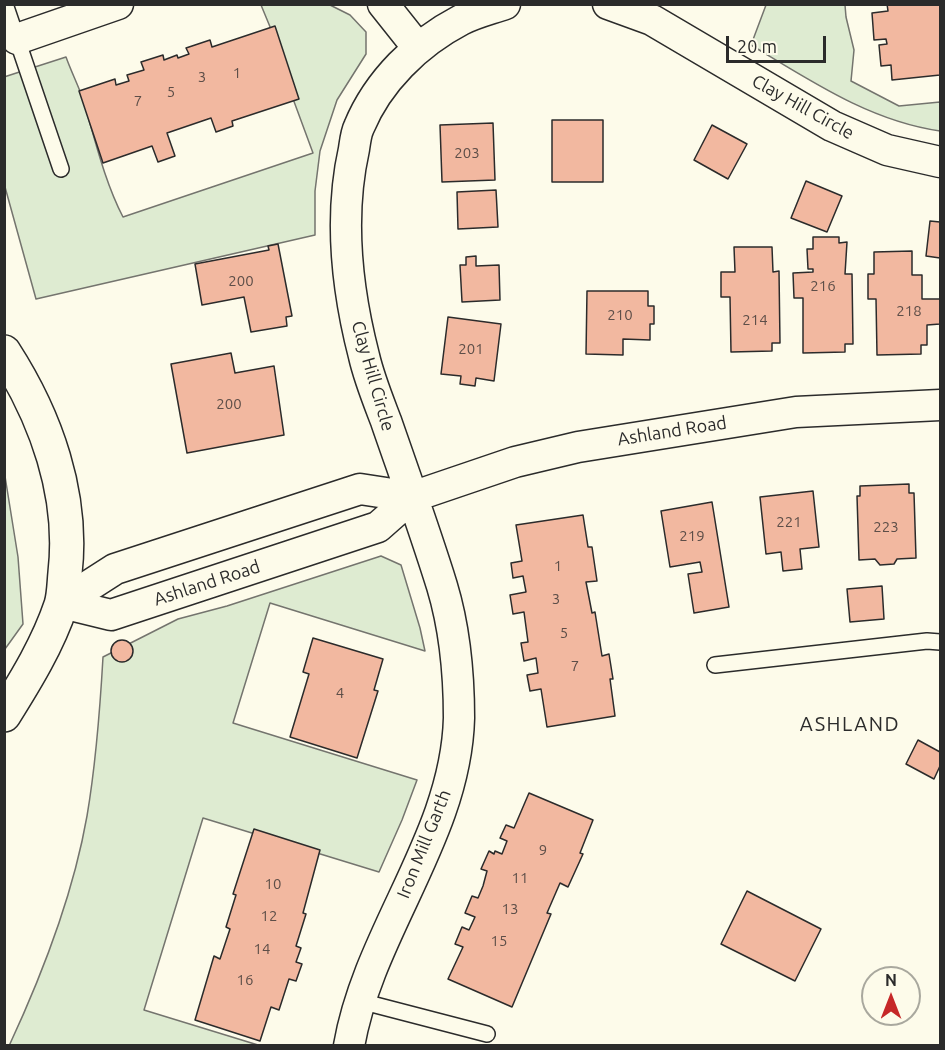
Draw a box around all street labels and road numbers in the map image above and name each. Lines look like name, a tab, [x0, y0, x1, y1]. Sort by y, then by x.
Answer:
street label: Clay Hill Circle	[748, 70, 858, 144]
street label: Clay Hill Circle	[347, 318, 399, 434]
street label: Ashland Road	[616, 412, 728, 450]
street label: Ashland Road	[151, 556, 263, 610]
street label: Iron Mill Garth	[392, 787, 456, 901]

